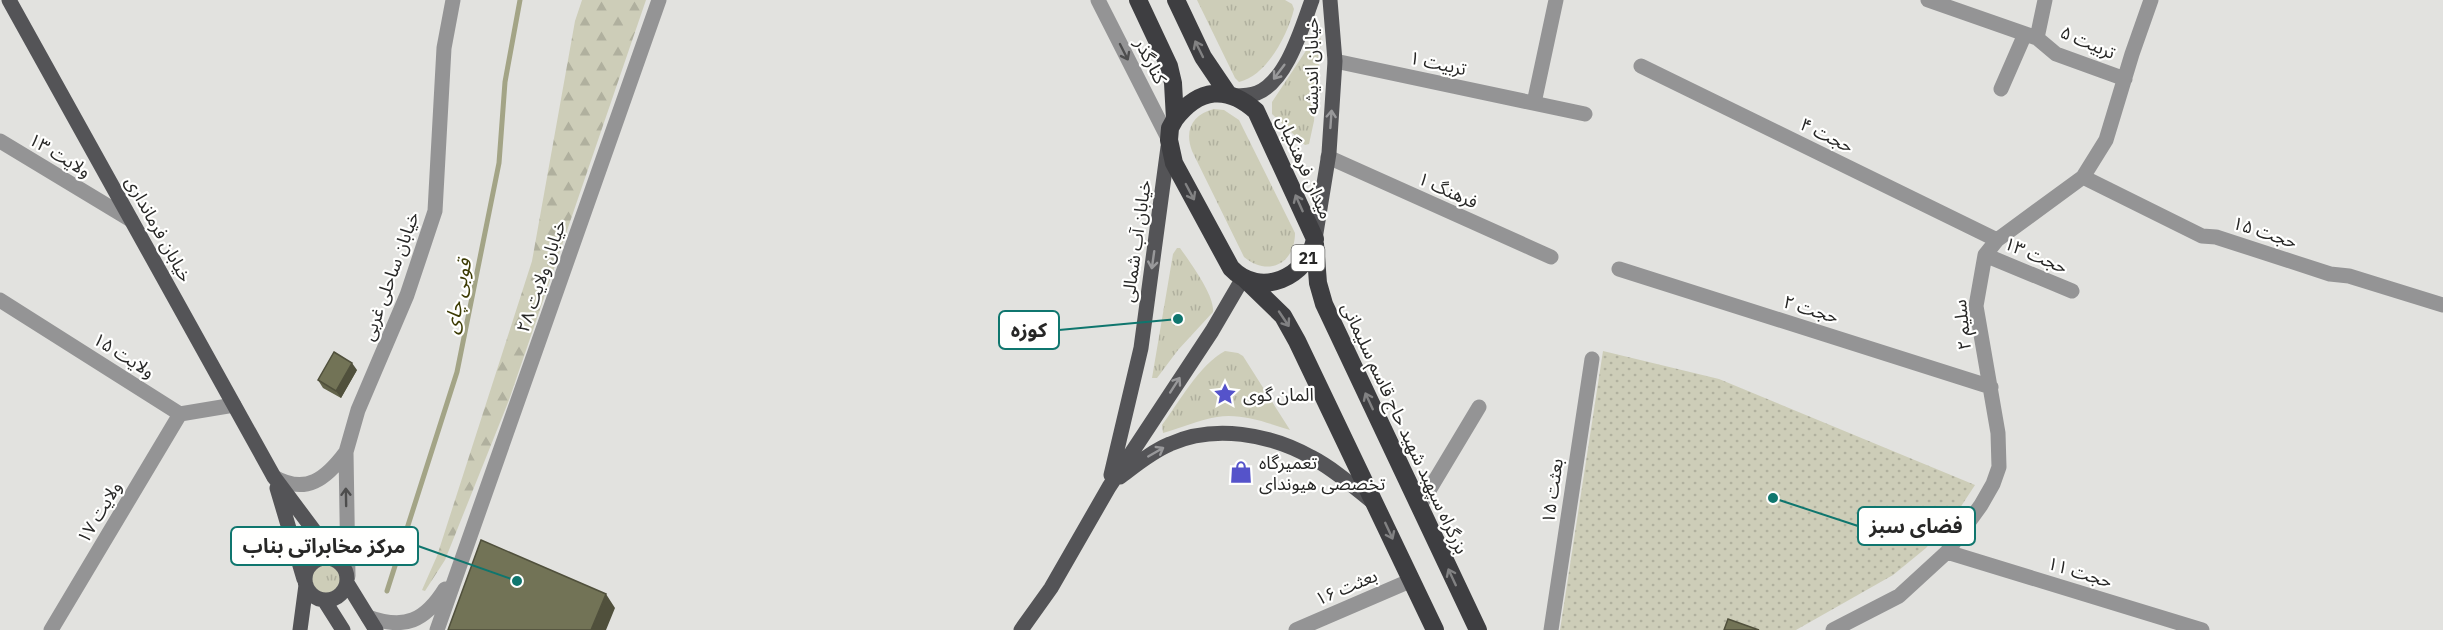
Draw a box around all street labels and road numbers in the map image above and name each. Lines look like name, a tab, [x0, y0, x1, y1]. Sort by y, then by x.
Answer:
street label: خیابان اندیشه	[1300, 17, 1323, 115]
street label: تربیت ۵	[2057, 20, 2119, 64]
street label: کنارگذر	[1129, 33, 1172, 88]
street label: تربیت ۱	[1407, 46, 1469, 80]
street label: میدان فرهنگیان	[1272, 112, 1338, 222]
street label: حجت ۴	[1797, 112, 1857, 158]
street label: ولایت ۱۳	[25, 128, 95, 182]
street label: فرهنگ ۱	[1415, 167, 1481, 213]
street label: خیابان فرمانداری	[120, 172, 198, 286]
street label: خیابان آب شمالی	[1116, 178, 1156, 304]
street label: خیابان ساحلی غربی	[356, 208, 424, 344]
street label: حجت ۱۵	[2230, 211, 2300, 253]
street label: خیابان ولایت ۲۸	[511, 217, 571, 335]
street label: حجت ۱۳	[2001, 231, 2071, 279]
road number: 21	[1292, 245, 1324, 271]
street label: حجت ۲	[1781, 290, 1841, 328]
street label: سلیم ۲	[1948, 298, 1978, 352]
street label: بزرگراه سپهبد شهید حاج قاسم سلیمانی	[1335, 299, 1473, 558]
street label: ولایت ۱۵	[89, 327, 159, 383]
street label: بعثت ۱۵	[1536, 457, 1568, 525]
street label: ولایت ۱۷	[72, 477, 126, 547]
street label: حجت ۱۱	[2045, 551, 2115, 593]
street label: بعثت ۱۶	[1311, 564, 1381, 610]

